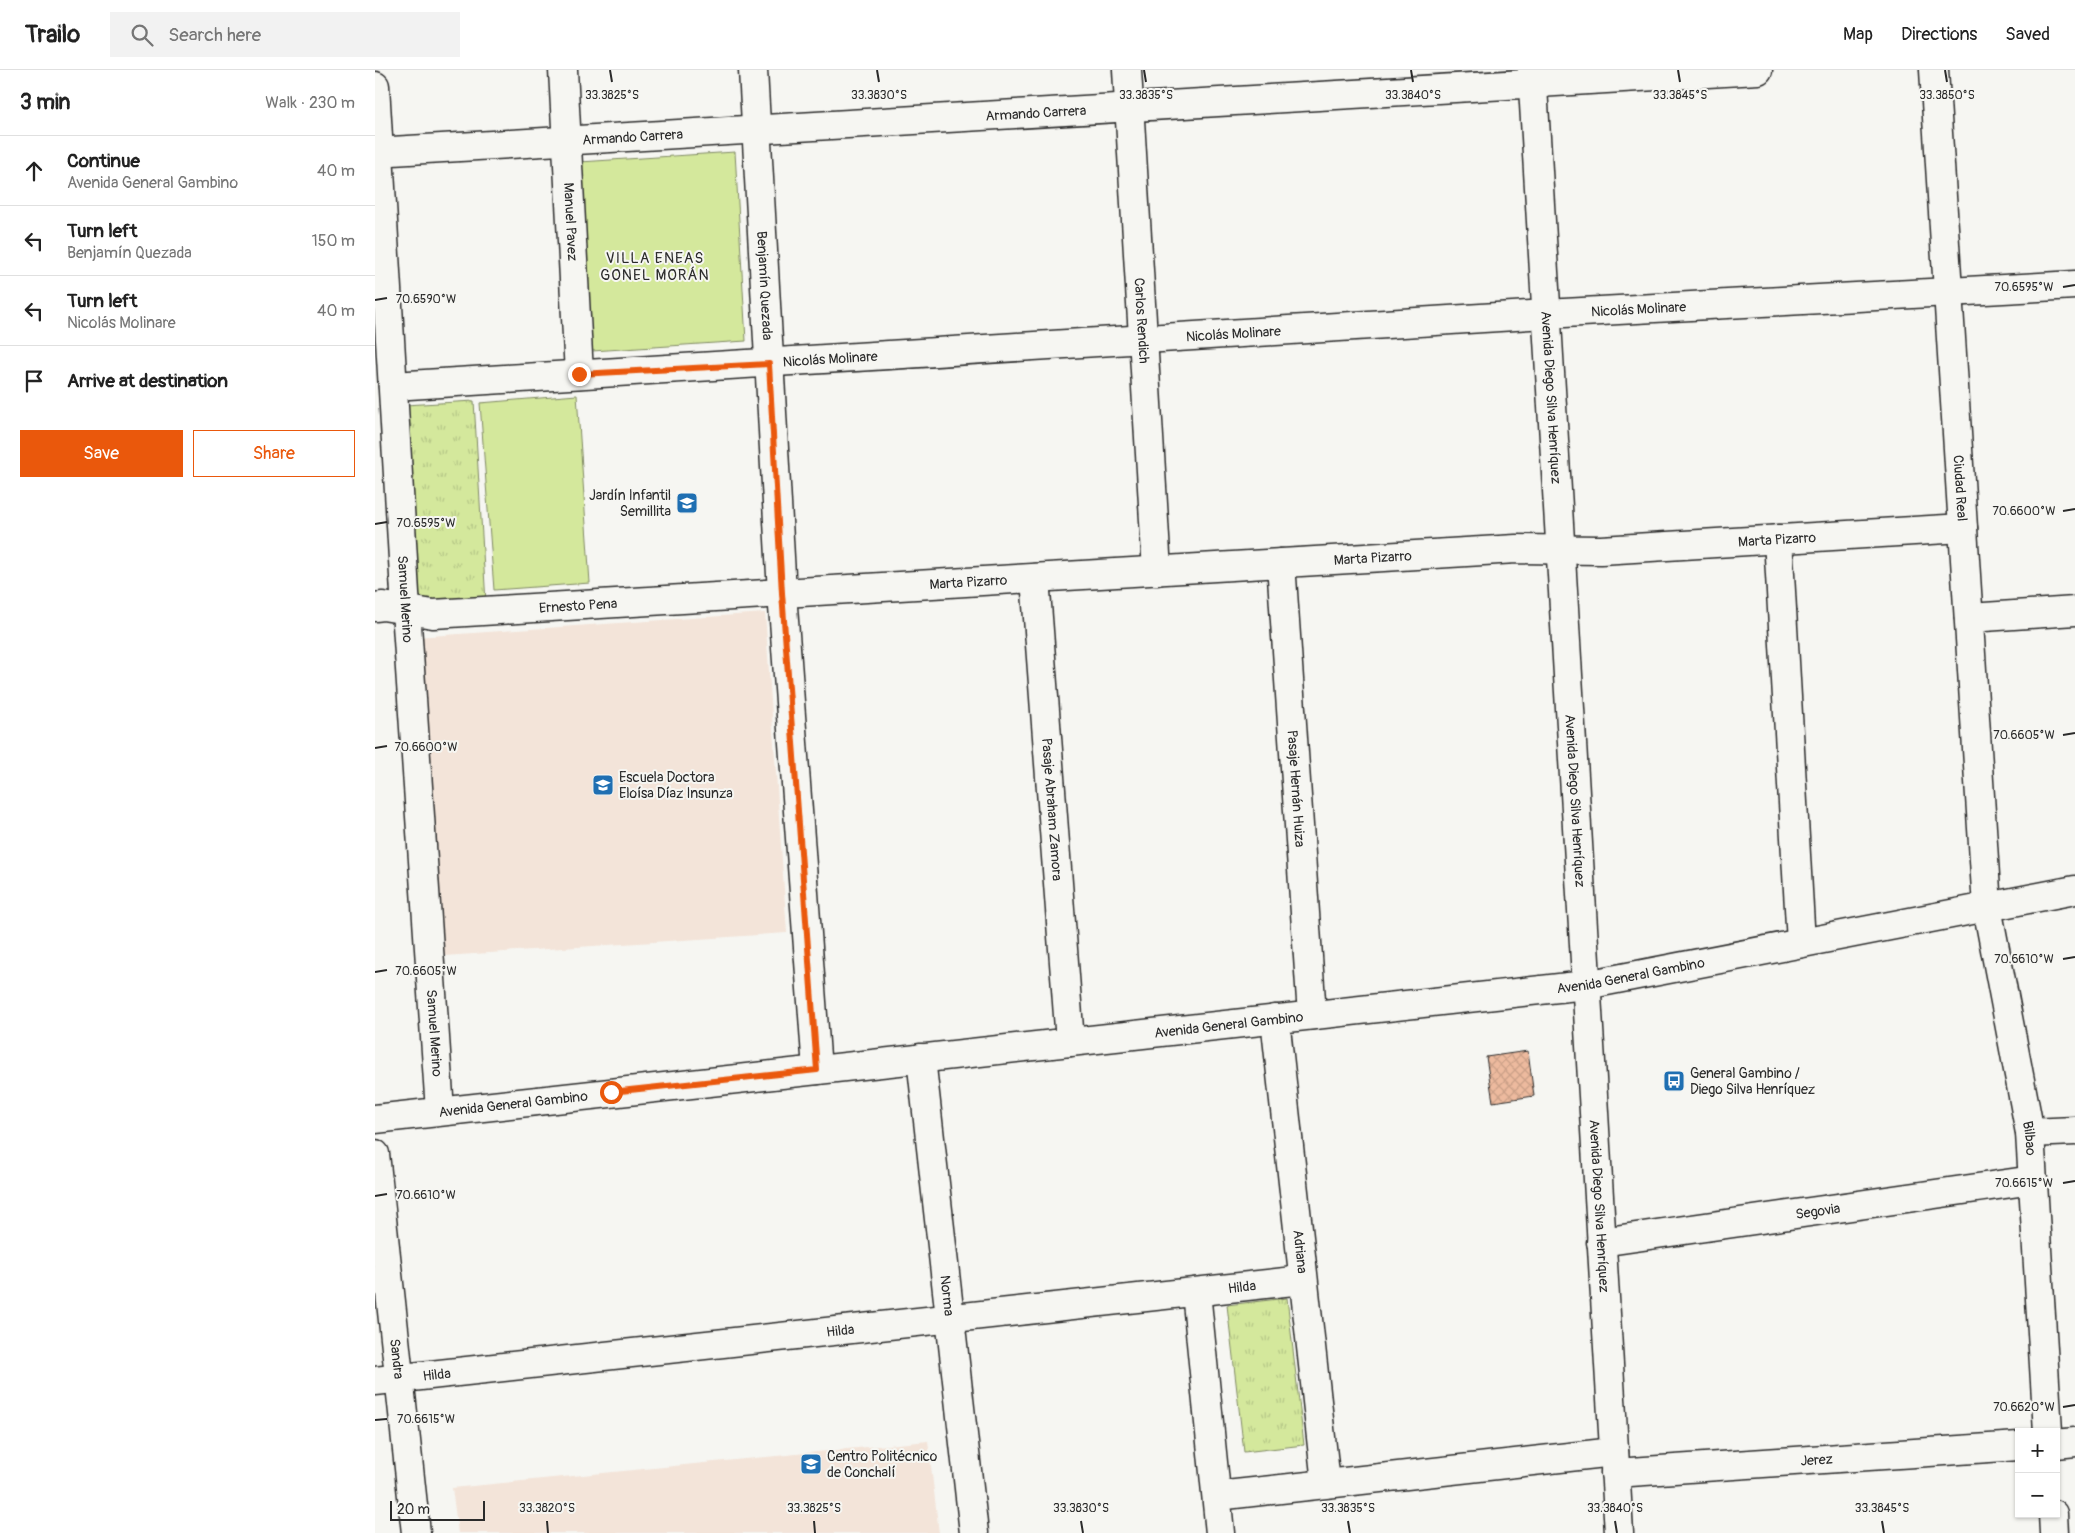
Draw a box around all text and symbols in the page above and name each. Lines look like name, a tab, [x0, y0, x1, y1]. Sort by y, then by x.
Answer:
search box	[110, 12, 460, 57]
text: Trailo	[25, 20, 80, 49]
icon: search	[128, 21, 156, 49]
text: Search here	[168, 23, 261, 47]
text: Map	[1843, 23, 1873, 46]
text: Directions	[1901, 23, 1977, 46]
text: Saved	[2005, 23, 2050, 46]
text: 33.3825°S	[585, 88, 639, 103]
text: 33.3830°S	[851, 88, 907, 103]
text: 33.3835°S	[1119, 88, 1173, 103]
text: 33.3840°S	[1385, 88, 1441, 103]
text: 33.3845°S	[1653, 88, 1707, 103]
text: 33.3850°S	[1919, 88, 1975, 103]
text: 3 min	[20, 89, 70, 116]
text: Walk · 230 m	[265, 93, 355, 113]
street label: Armando Carrera	[985, 101, 1087, 124]
street label: Armando Carrera	[582, 125, 683, 148]
text: Continue	[67, 149, 140, 173]
icon: ahead	[20, 157, 48, 185]
text: 40 m	[317, 161, 355, 181]
text: Avenida General Gambino	[67, 173, 238, 193]
street label: Manuel Pavez	[560, 182, 582, 262]
text: Turn left	[67, 219, 137, 243]
icon: left	[20, 227, 48, 255]
text: 150 m	[311, 231, 355, 251]
street label: Benjamín Quezada	[753, 231, 776, 341]
text: Benjamín Quezada	[67, 243, 192, 263]
district label: VILLA ENEAS GONEL MORÁN	[600, 249, 710, 285]
street label: Carlos Rendich	[1131, 277, 1153, 364]
text: 70.6595°W	[1995, 280, 2053, 295]
text: Turn left	[67, 289, 137, 313]
text: 70.6590°W	[396, 292, 456, 307]
icon: left	[20, 297, 48, 325]
street label: Nicolás Molinare	[1591, 298, 1687, 320]
text: 40 m	[317, 301, 355, 321]
street label: Avenida Diego Silva Henríquez	[1538, 310, 1565, 484]
text: Nicolás Molinare	[67, 313, 176, 333]
street label: Nicolás Molinare	[1185, 322, 1282, 345]
street label: Nicolás Molinare	[782, 347, 878, 370]
route end	[568, 363, 591, 386]
icon: arrive	[20, 367, 48, 395]
text: Arrive at destination	[67, 369, 228, 393]
button: Save	[20, 430, 183, 477]
button: Share	[193, 430, 355, 477]
street label: Ciudad Real	[1950, 455, 1971, 522]
place label: Jardín Infantil Semillita	[589, 487, 671, 520]
school or university icon: Jardín Infantil Semillita	[675, 491, 699, 515]
text: 70.6600°W	[1992, 504, 2056, 519]
text: 70.6595°W	[397, 516, 455, 531]
street label: Marta Pizarro	[1738, 528, 1817, 550]
street label: Marta Pizarro	[1333, 547, 1413, 568]
street label: Samuel Merino	[394, 555, 417, 644]
street label: Marta Pizarro	[929, 571, 1008, 593]
street label: Ernesto Pena	[538, 594, 618, 616]
street label: Avenida Diego Silva Henríquez	[1562, 714, 1589, 888]
text: 70.6605°W	[1993, 728, 2055, 743]
street label: Pasaje Hernán Huiza	[1284, 729, 1309, 848]
street label: Pasaje Abraham Zamora	[1039, 737, 1066, 881]
text: 70.6600°W	[394, 740, 458, 755]
place label: Escuela Doctora Eloísa Díaz Insunza	[619, 769, 733, 802]
school or university icon: Escuela Doctora Eloísa Díaz Insunza	[591, 773, 615, 797]
text: 70.6610°W	[1994, 952, 2054, 967]
street label: Avenida General Gambino	[1556, 954, 1706, 997]
text: 70.6605°W	[395, 964, 457, 979]
street label: Samuel Merino	[423, 989, 446, 1078]
street label: Avenida General Gambino	[1153, 1008, 1305, 1041]
place label: General Gambino / Diego Silva Henríquez	[1690, 1065, 1815, 1098]
bus stop icon: General Gambino / Diego Silva Henríquez	[1662, 1069, 1686, 1093]
route start	[600, 1081, 623, 1104]
street label: Avenida General Gambino	[438, 1087, 589, 1120]
street label: Avenida Diego Silva Henríquez	[1586, 1119, 1613, 1293]
street label: Bilbao	[2019, 1120, 2040, 1157]
text: 70.6615°W	[1995, 1176, 2053, 1191]
text: 70.6610°W	[396, 1188, 456, 1203]
street label: Segovia	[1794, 1199, 1841, 1222]
street label: Adriana	[1290, 1229, 1311, 1274]
street label: Norma	[937, 1274, 958, 1317]
street label: Hilda	[1227, 1277, 1257, 1297]
street label: Hilda	[825, 1320, 855, 1340]
street label: Sandra	[387, 1338, 408, 1380]
street label: Hilda	[422, 1364, 452, 1384]
text: 70.6620°W	[1993, 1400, 2055, 1415]
text: 70.6615°W	[397, 1412, 455, 1427]
map controls	[2015, 1428, 2060, 1518]
button: +	[2015, 1428, 2060, 1473]
place label: Centro Politécnico de Conchalí	[827, 1448, 938, 1481]
street label: Jerez	[1800, 1450, 1833, 1469]
school or university icon: Centro Politécnico de Conchalí	[799, 1452, 823, 1476]
button: −	[2015, 1473, 2060, 1518]
scale bar	[390, 1498, 485, 1521]
text: 20 m	[397, 1501, 430, 1518]
text: 33.3820°S	[519, 1501, 575, 1516]
text: 33.3825°S	[787, 1501, 841, 1516]
text: 33.3830°S	[1053, 1501, 1109, 1516]
text: 33.3835°S	[1321, 1501, 1375, 1516]
text: 33.3840°S	[1587, 1501, 1643, 1516]
text: 33.3845°S	[1855, 1501, 1909, 1516]

